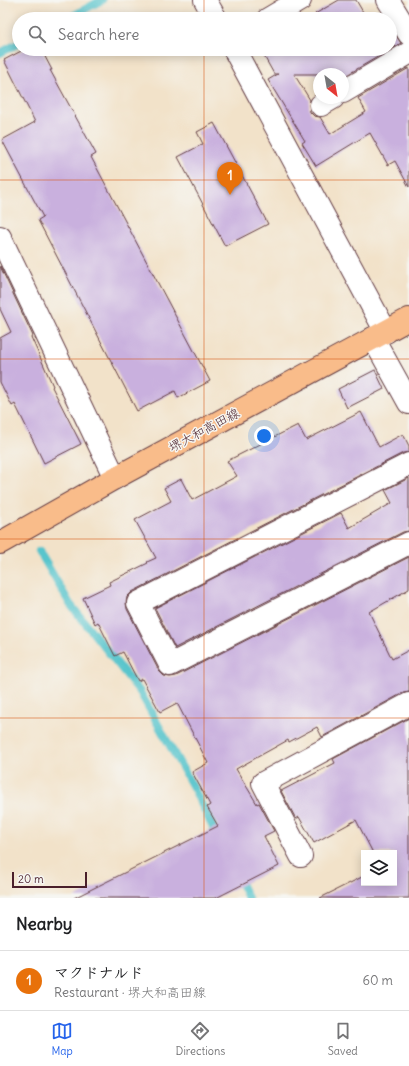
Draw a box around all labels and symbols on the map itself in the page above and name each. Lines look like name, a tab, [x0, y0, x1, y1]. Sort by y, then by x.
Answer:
north arrow	[313, 68, 349, 104]
pin: 1	[217, 162, 243, 195]
street label: 堺大和高田線	[166, 404, 243, 456]
your location	[254, 426, 274, 446]
scale bar	[12, 870, 87, 889]

